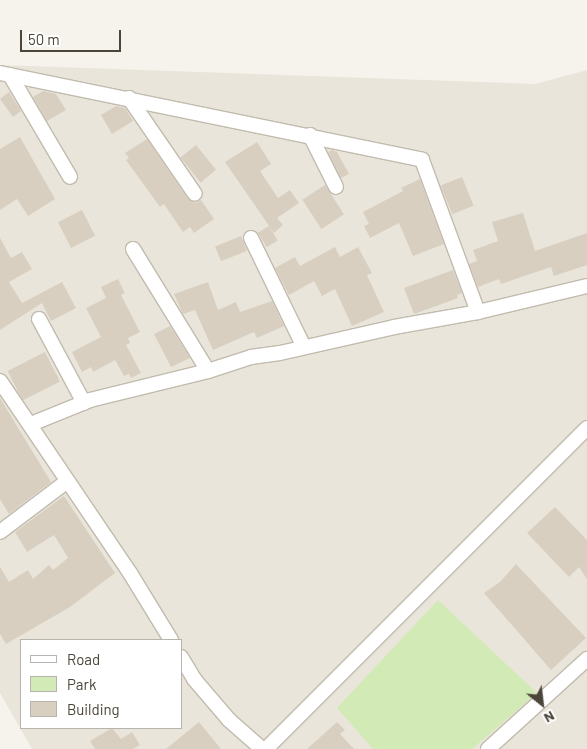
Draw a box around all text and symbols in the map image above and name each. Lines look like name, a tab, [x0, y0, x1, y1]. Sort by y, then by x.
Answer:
scale bar	[22, 20, 124, 52]
text: 50 m	[28, 30, 60, 48]
legend	[20, 639, 182, 729]
text: Road	[67, 650, 100, 668]
text: Park	[67, 675, 96, 693]
north arrow	[517, 679, 567, 729]
text: Building	[67, 700, 120, 718]
text: N	[541, 708, 558, 727]

